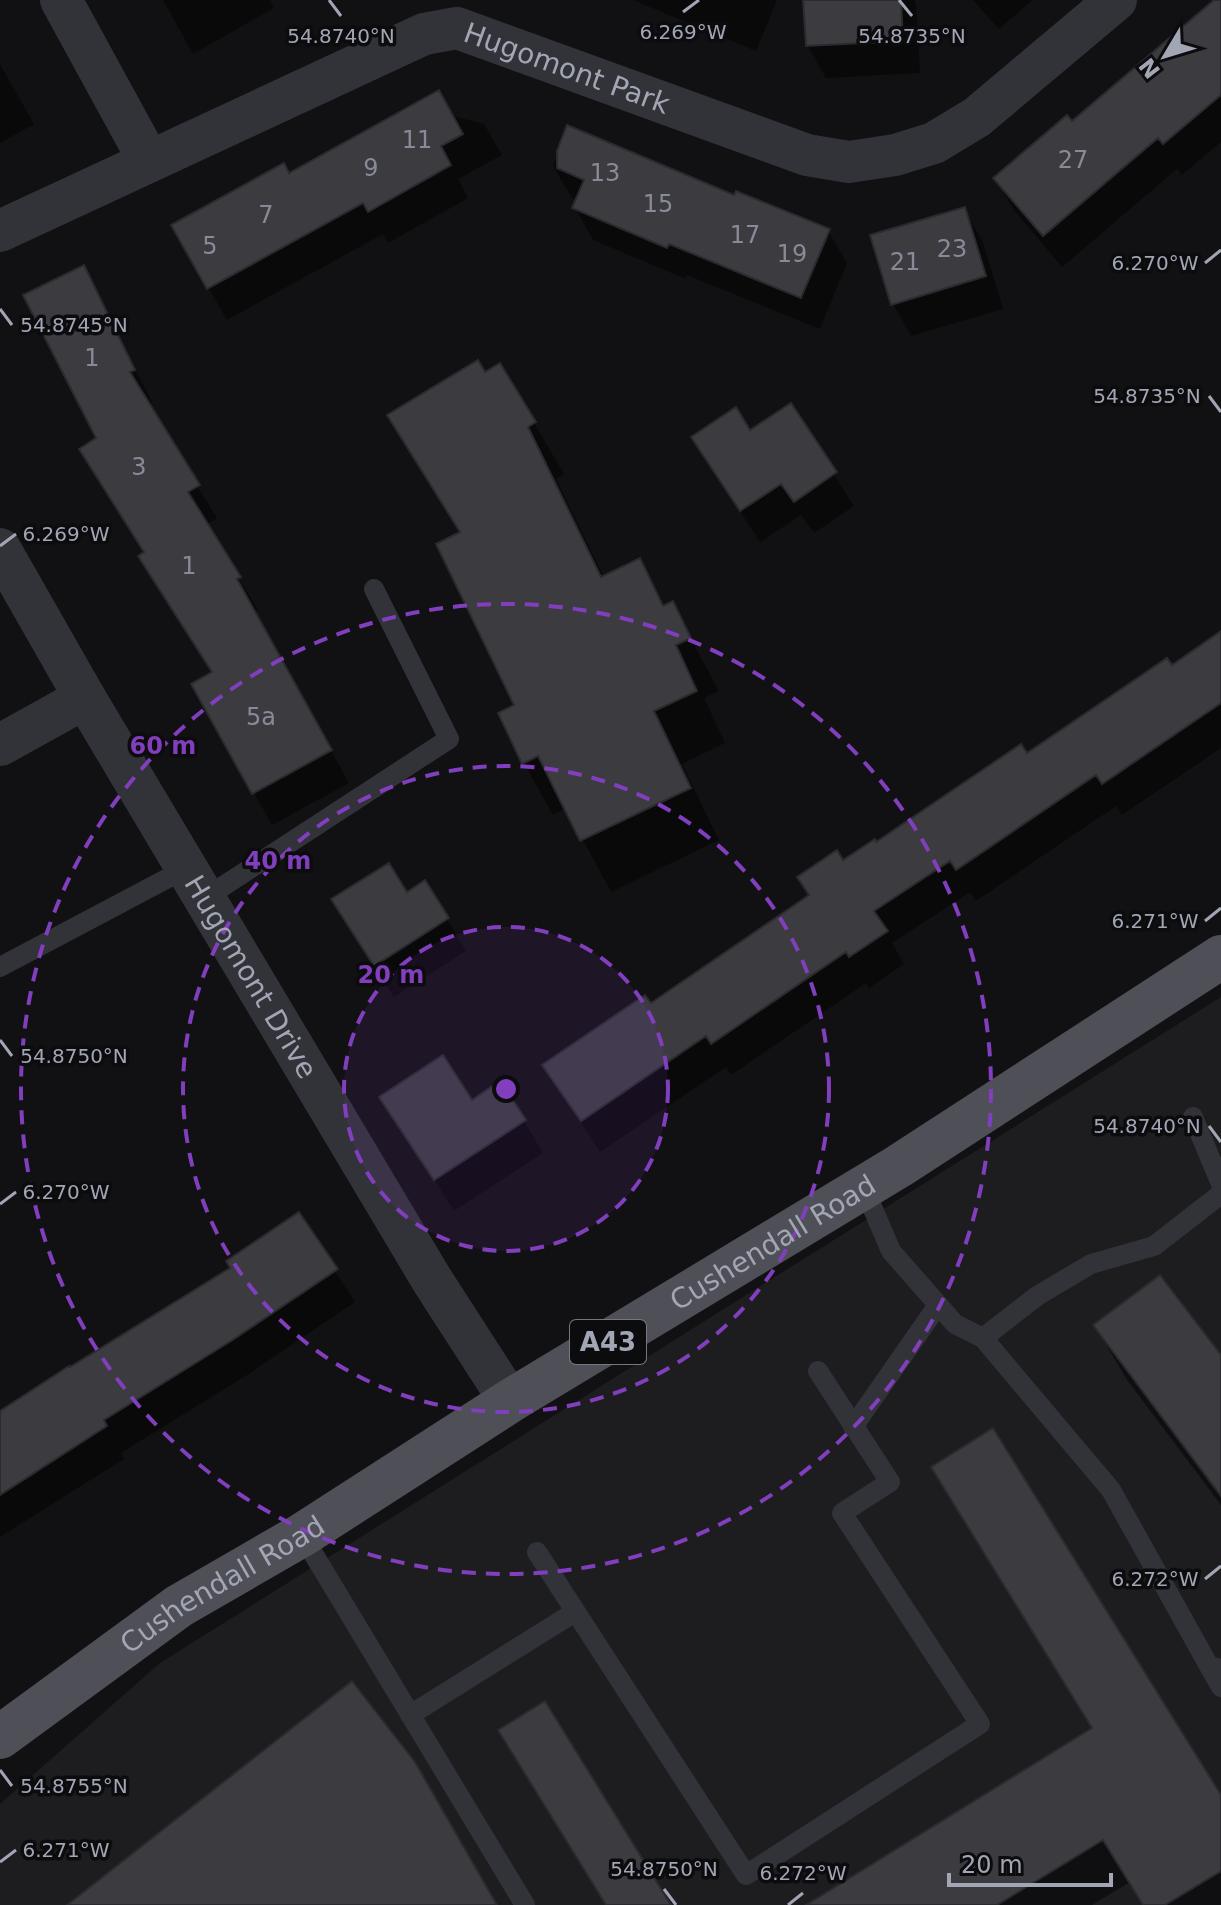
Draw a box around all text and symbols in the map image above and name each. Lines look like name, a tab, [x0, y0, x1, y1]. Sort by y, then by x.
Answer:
street label: Hugomont Park	[459, 16, 675, 121]
north arrow	[1125, 16, 1205, 96]
text: 6.269°W	[639, 20, 727, 44]
text: 54.8740°N	[287, 24, 395, 48]
text: 54.8735°N	[858, 24, 966, 48]
text: N	[1134, 53, 1165, 83]
house number: 11	[402, 126, 432, 154]
house number: 27	[1058, 146, 1088, 174]
house number: 9	[363, 154, 379, 182]
house number: 13	[590, 159, 620, 187]
house number: 15	[643, 190, 673, 218]
house number: 7	[258, 201, 274, 229]
house number: 17	[730, 221, 760, 249]
house number: 5	[202, 232, 218, 260]
house number: 23	[937, 235, 967, 263]
house number: 19	[777, 240, 807, 268]
house number: 21	[890, 248, 920, 276]
text: 6.270°W	[1111, 251, 1199, 275]
text: 54.8745°N	[20, 313, 128, 337]
house number: 1	[84, 344, 100, 372]
text: 54.8735°N	[1093, 384, 1201, 408]
house number: 3	[131, 453, 147, 481]
text: 6.269°W	[22, 522, 110, 546]
house number: 1	[181, 552, 197, 580]
house number: 5a	[246, 703, 276, 731]
text: 60 m	[130, 732, 196, 760]
text: 40 m	[245, 847, 311, 875]
street label: Hugomont Drive	[178, 870, 324, 1084]
text: 6.271°W	[1111, 909, 1199, 933]
text: 20 m	[358, 961, 424, 989]
text: 54.8750°N	[20, 1044, 128, 1068]
centre of rings	[492, 1075, 520, 1103]
text: 54.8740°N	[1093, 1114, 1201, 1138]
street label: Cushendall Road	[664, 1168, 882, 1318]
text: 6.270°W	[22, 1180, 110, 1204]
road number: A43	[570, 1320, 646, 1364]
street label: Cushendall Road	[114, 1509, 331, 1660]
text: 6.272°W	[1111, 1567, 1199, 1591]
text: 54.8755°N	[20, 1774, 128, 1798]
scale bar	[949, 1837, 1111, 1887]
text: 6.271°W	[22, 1838, 110, 1862]
text: 20 m	[961, 1851, 1023, 1879]
text: 54.8750°N	[610, 1857, 718, 1881]
text: 6.272°W	[759, 1861, 847, 1885]

